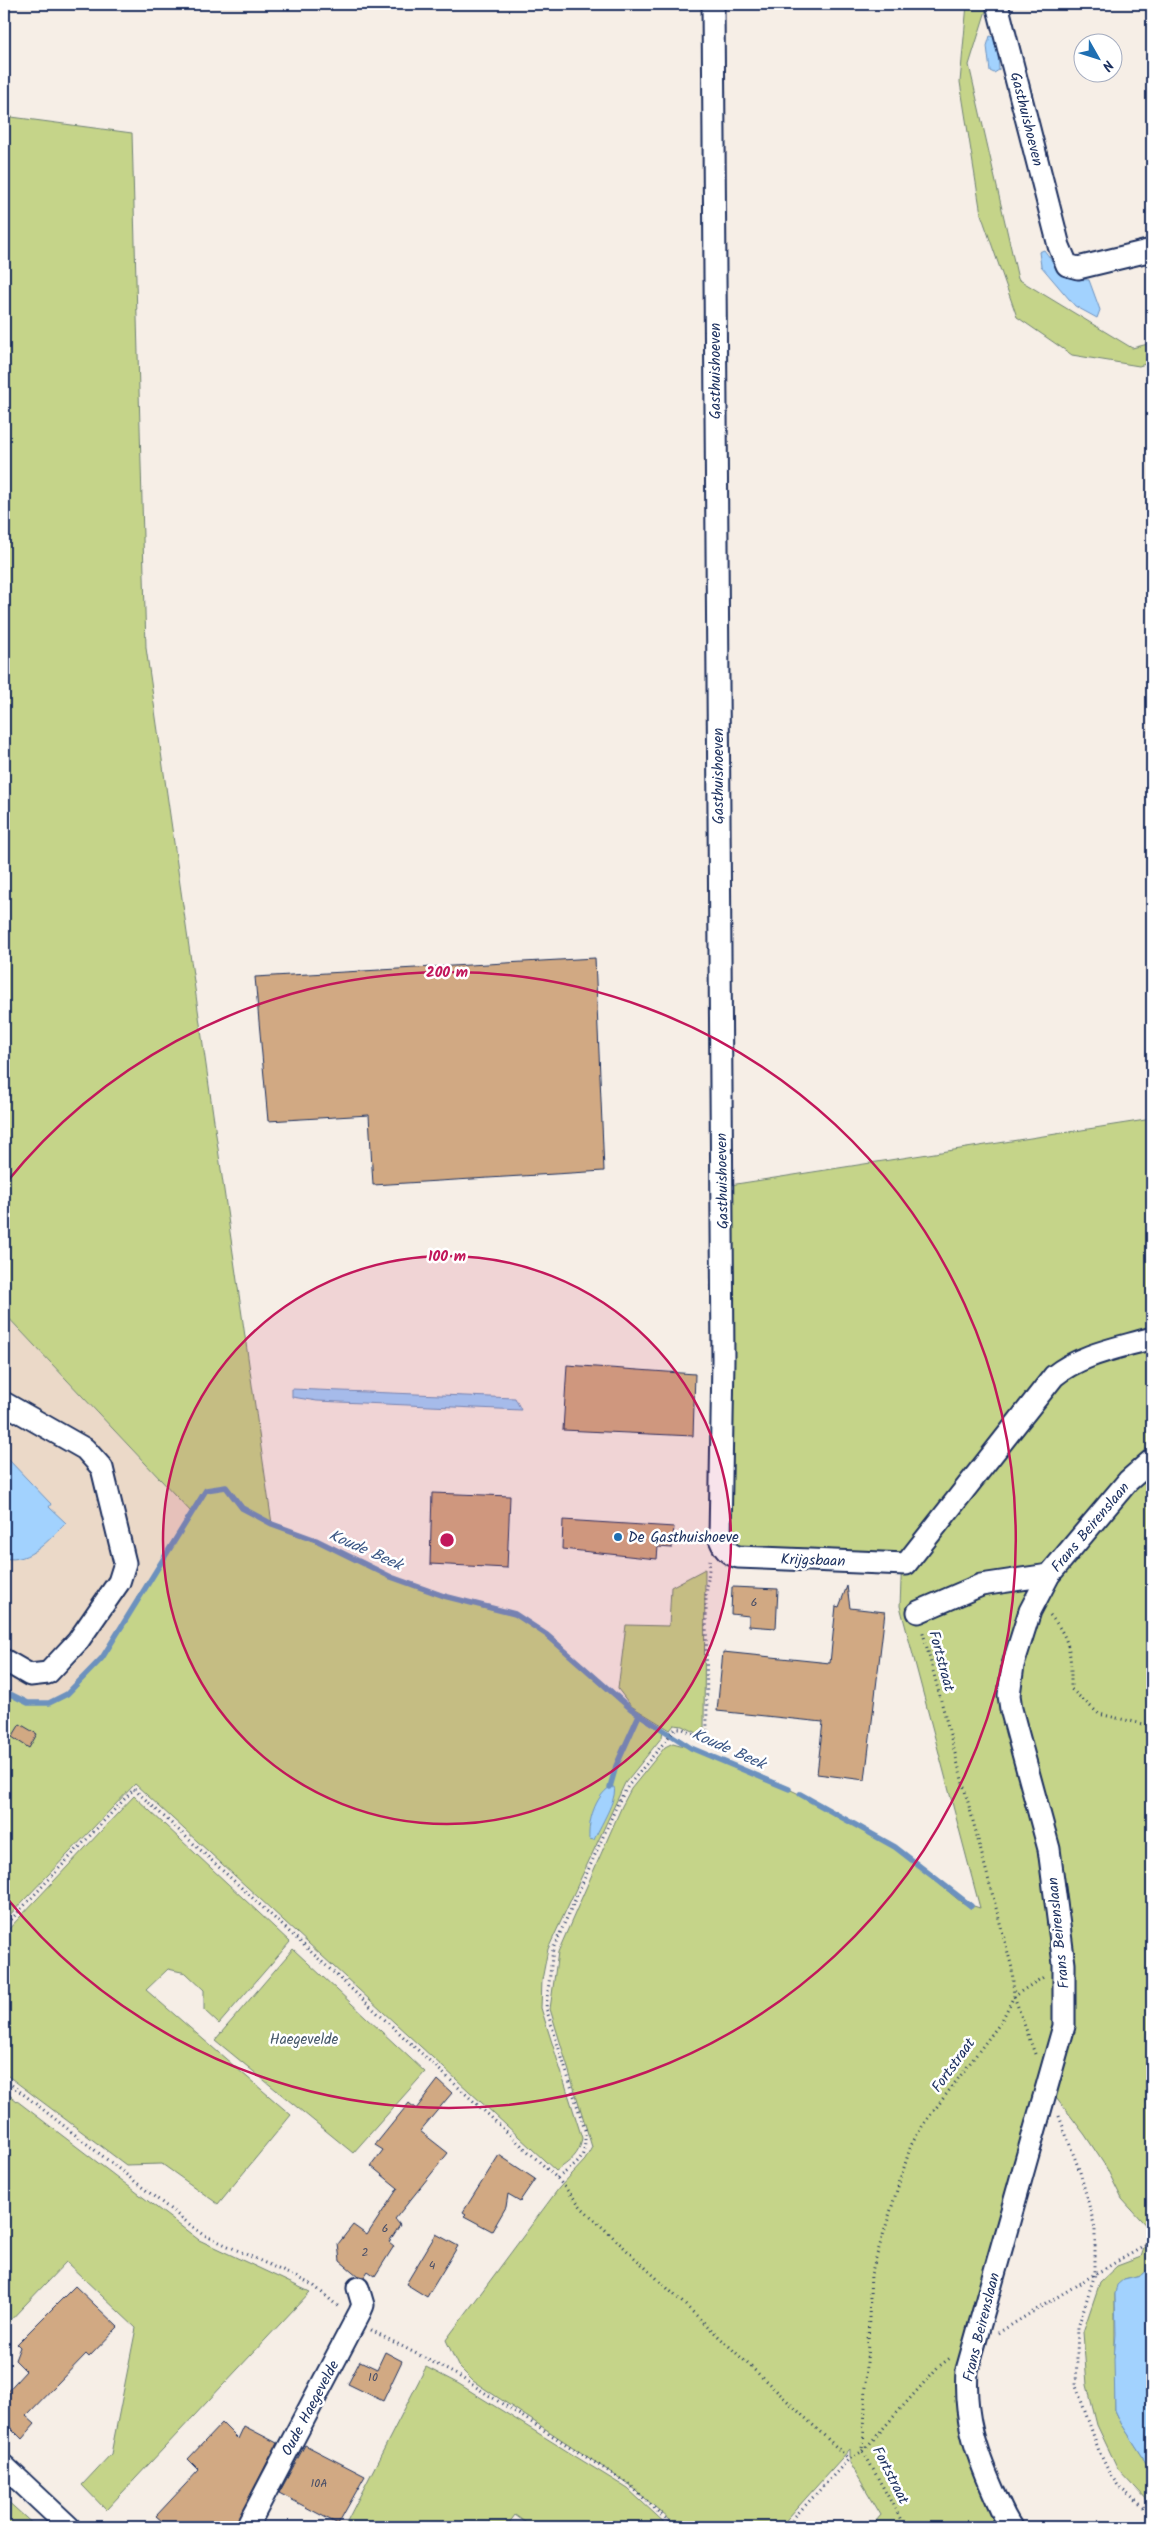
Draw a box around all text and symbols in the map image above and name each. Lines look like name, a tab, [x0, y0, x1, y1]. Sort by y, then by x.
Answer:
north arrow	[1074, 32, 1124, 82]
text: N	[1096, 55, 1119, 76]
street label: Gasthuishoeven	[1003, 70, 1049, 169]
street label: Gasthuishoeven	[704, 323, 728, 419]
street label: Gasthuishoeven	[707, 728, 731, 824]
text: 200 m	[426, 961, 468, 985]
street label: Gasthuishoeven	[710, 1133, 736, 1229]
text: 100 m	[428, 1245, 466, 1269]
street label: Frans Beirenslaan	[1046, 1477, 1136, 1578]
water label: Koude Beek	[325, 1523, 408, 1579]
place label: De Gasthuishoeve	[628, 1526, 739, 1550]
centre of rings	[438, 1531, 456, 1549]
marker: De Gasthuishoeve	[612, 1531, 624, 1543]
street label: Krijgsbaan	[780, 1548, 846, 1574]
house number: 6	[751, 1593, 757, 1612]
street label: Fortstraat	[921, 1628, 961, 1695]
water label: Koude Beek	[688, 1722, 771, 1778]
street label: Frans Beirenslaan	[1041, 1876, 1077, 1990]
park label: Haegevelde	[270, 2028, 339, 2052]
street label: Fortstraat	[926, 2033, 982, 2098]
house number: 6	[382, 2219, 388, 2238]
house number: 2	[362, 2243, 369, 2262]
house number: 4	[429, 2256, 436, 2275]
street label: Frans Beirenslaan	[957, 2270, 1007, 2384]
street label: Oude Haegevelde	[276, 2356, 346, 2461]
house number: 10	[368, 2368, 378, 2387]
street label: Fortstraat	[865, 2442, 915, 2509]
house number: 10A	[310, 2474, 328, 2493]

